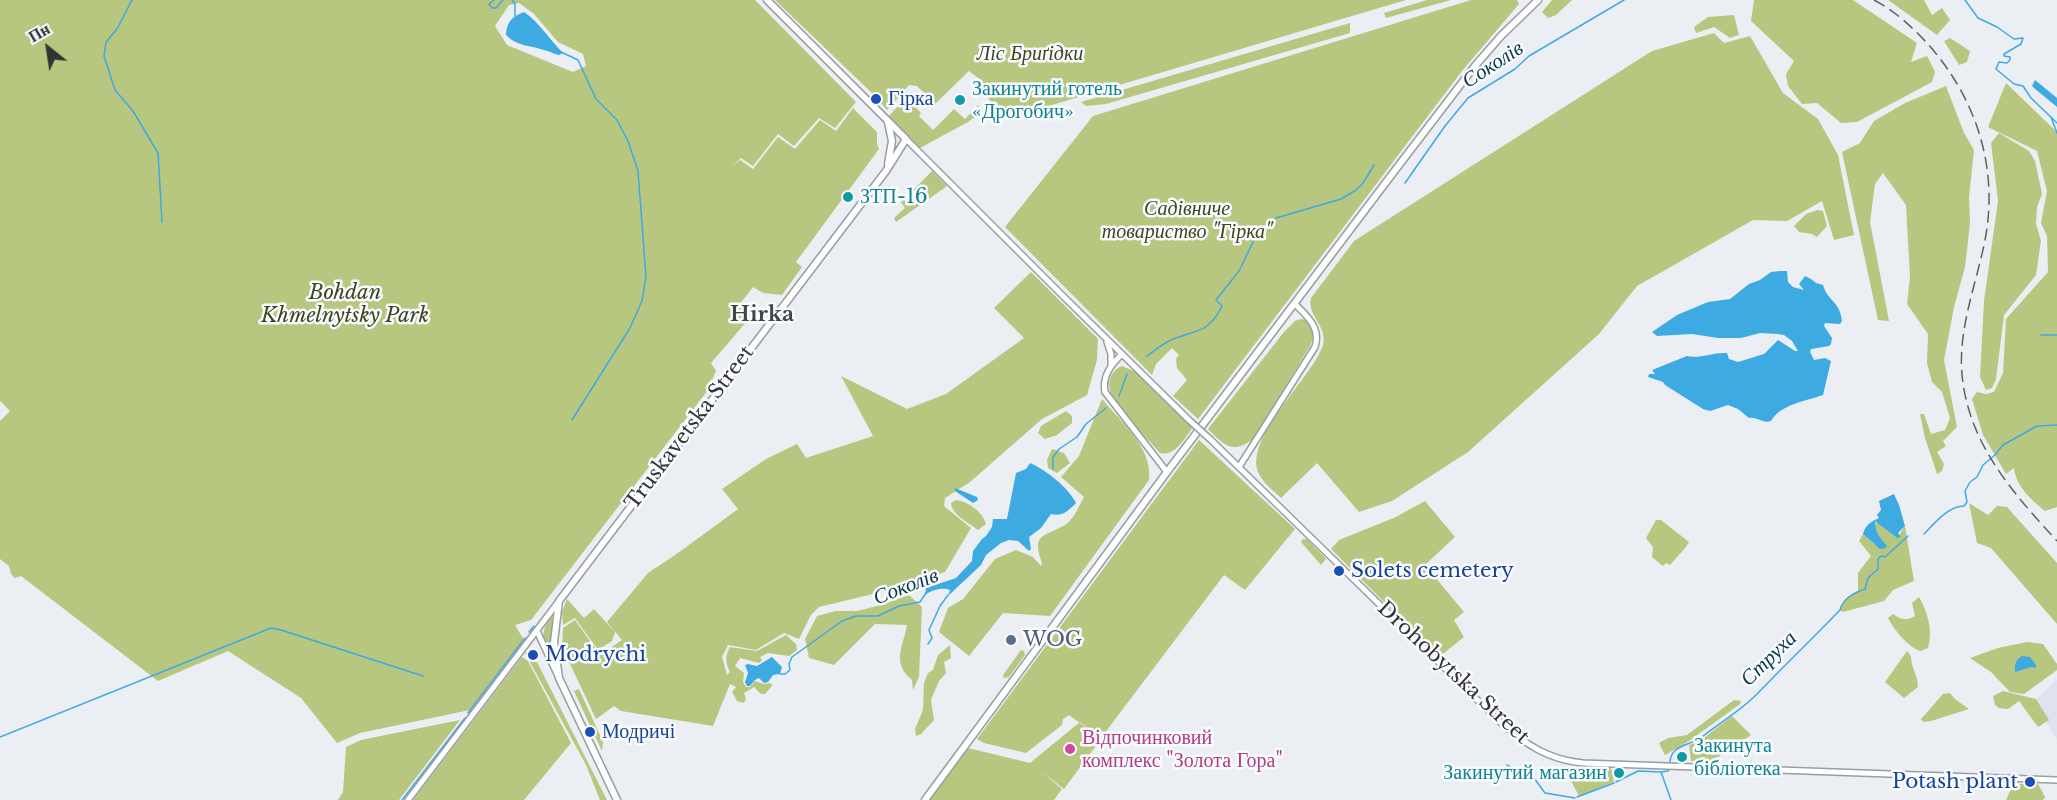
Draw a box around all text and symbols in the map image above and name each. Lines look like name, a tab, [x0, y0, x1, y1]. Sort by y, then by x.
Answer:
north arrow	[18, 18, 78, 78]
text: Пн	[25, 18, 53, 46]
water label: Соколів	[1458, 36, 1528, 94]
park label: Ліс Бриґідки	[977, 42, 1083, 66]
place label: Закинутий готель «Дрогобич»	[972, 77, 1122, 124]
place label: Гірка	[888, 87, 933, 111]
marker: Гірка	[869, 92, 883, 106]
marker: Закинутий готель «Дрогобич»	[953, 93, 967, 107]
place label: ЗТП-16	[860, 185, 928, 209]
marker: ЗТП-16	[841, 190, 855, 204]
park label: Садівниче товариство "Гірка"	[1102, 197, 1272, 244]
park label: Bohdan Khmelnytsky Park	[261, 281, 429, 328]
district label: Hirka	[730, 302, 794, 328]
street label: Truskavetska Street	[621, 341, 759, 515]
place label: Solets cemetery	[1351, 559, 1514, 583]
water label: Соколів	[870, 563, 942, 611]
marker: Solets cemetery	[1332, 564, 1346, 578]
street label: Drohobytska Street	[1372, 597, 1534, 749]
water label: Струха	[1736, 626, 1802, 692]
place label: WOG	[1023, 628, 1082, 652]
marker: WOG	[1004, 633, 1018, 647]
place label: Modrychi	[545, 643, 646, 667]
marker: Modrychi	[526, 648, 540, 662]
place label: Модричі	[602, 720, 675, 744]
marker: Модричі	[583, 725, 597, 739]
place label: Відпочинковий комплекс "Золота Гора"	[1082, 726, 1283, 773]
place label: Закинута бібліотека	[1694, 734, 1781, 781]
marker: Відпочинковий комплекс "Золота Гора"	[1063, 742, 1077, 756]
marker: Закинута бібліотека	[1675, 750, 1689, 764]
place label: Закинутий магазин	[1443, 761, 1607, 785]
marker: Закинутий магазин	[1612, 766, 1626, 780]
place label: Potash plant	[1892, 770, 2018, 794]
marker: Potash plant	[2023, 775, 2037, 789]

